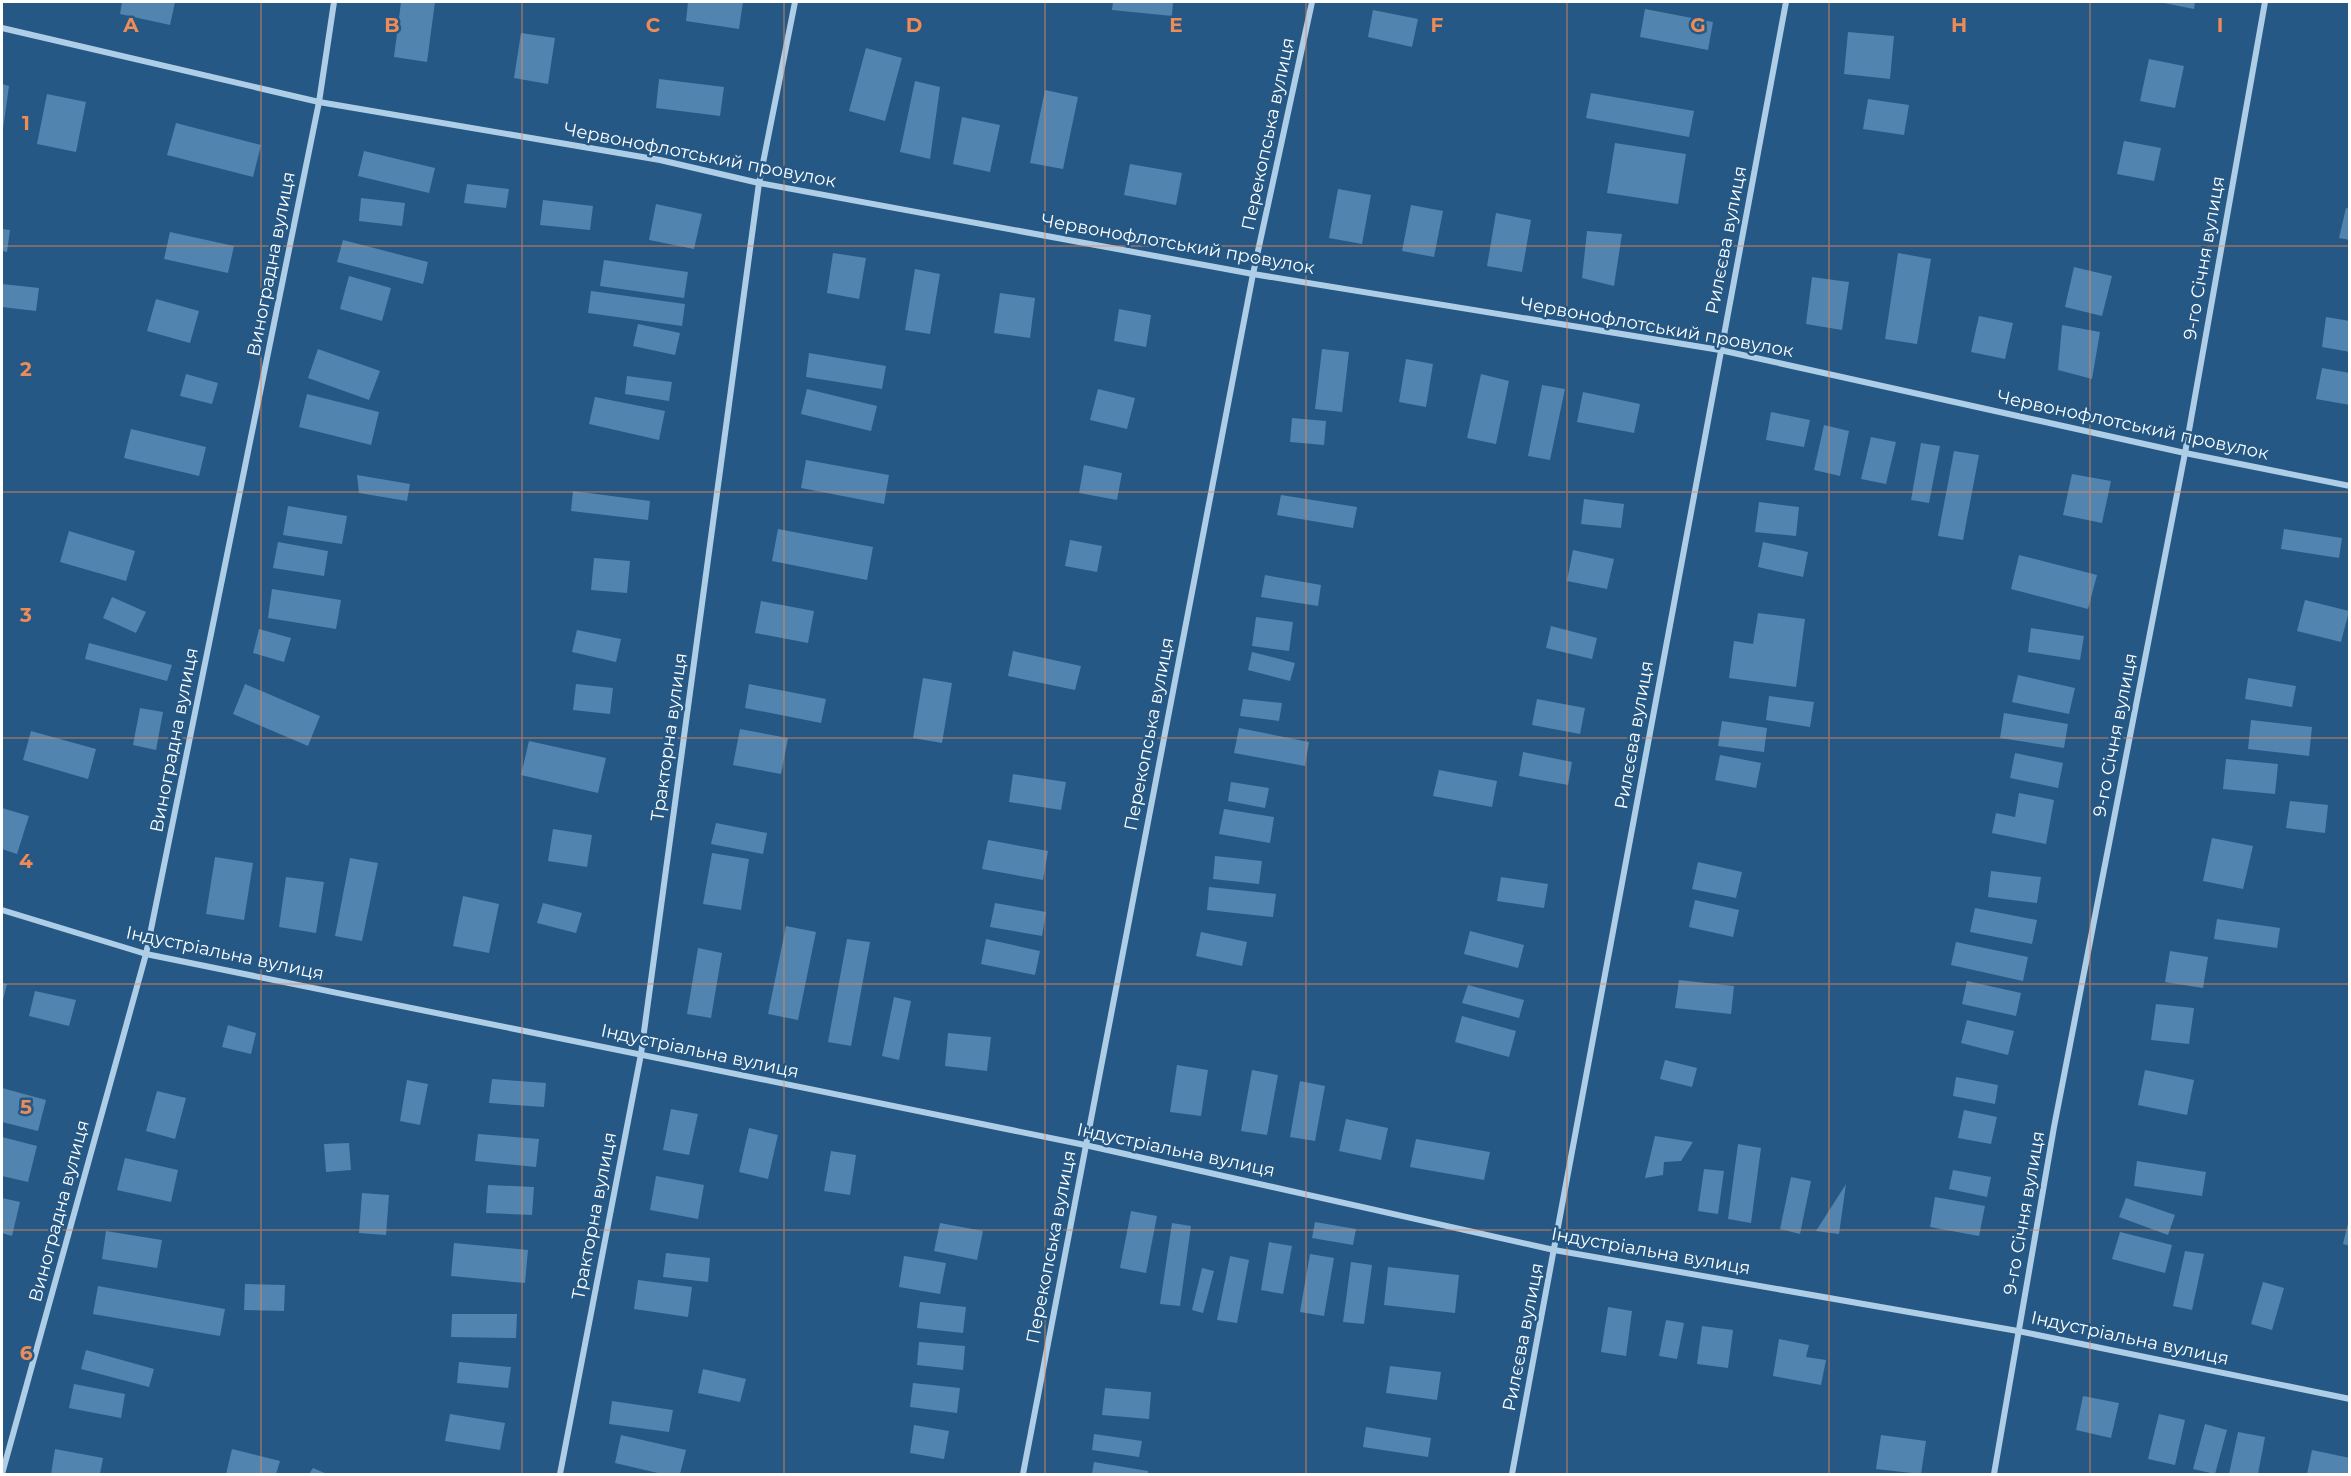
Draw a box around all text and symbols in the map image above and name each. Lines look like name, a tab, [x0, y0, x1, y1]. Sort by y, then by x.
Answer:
text: A	[122, 13, 139, 37]
text: B	[384, 13, 400, 37]
text: C	[646, 13, 661, 37]
text: D	[906, 13, 922, 37]
text: E	[1169, 13, 1183, 37]
text: F	[1431, 13, 1444, 37]
text: G	[1690, 13, 1706, 37]
text: H	[1951, 13, 1967, 37]
text: I	[2217, 13, 2223, 37]
street label: Перекопська вулиця	[1237, 36, 1299, 232]
text: 1	[22, 111, 30, 135]
street label: Червонофлотський провулок	[562, 118, 839, 192]
street label: Рилєєва вулиця	[1701, 164, 1751, 316]
street label: Виноградна вулиця	[242, 170, 300, 358]
street label: 9-го Січня вулиця	[2179, 174, 2229, 342]
street label: Червонофлотський провулок	[1040, 209, 1317, 279]
street label: Червонофлотський провулок	[1519, 292, 1796, 362]
text: 2	[20, 357, 32, 381]
street label: Червонофлотський провулок	[1995, 385, 2271, 465]
text: 3	[19, 603, 32, 627]
street label: Перекопська вулиця	[1119, 635, 1179, 833]
street label: Виноградна вулиця	[145, 646, 203, 834]
street label: Тракторна вулиця	[646, 651, 692, 823]
street label: 9-го Січня вулиця	[2088, 651, 2142, 819]
street label: Рилєєва вулиця	[1610, 659, 1658, 811]
text: 4	[19, 849, 33, 873]
street label: Індустріальна вулиця	[124, 921, 326, 985]
street label: Індустріальна вулиця	[599, 1019, 801, 1083]
text: 5	[20, 1095, 32, 1119]
street label: Виноградна вулиця	[24, 1118, 94, 1304]
street label: Індустріальна вулиця	[1075, 1118, 1277, 1182]
street label: 9-го Січня вулиця	[1999, 1129, 2049, 1297]
street label: Тракторна вулиця	[567, 1130, 621, 1302]
street label: Перекопська вулиця	[1021, 1148, 1081, 1346]
street label: Індустріальна вулиця	[1550, 1223, 1752, 1279]
street label: Рилєєва вулиця	[1498, 1261, 1548, 1413]
street label: Індустріальна вулиця	[2029, 1306, 2231, 1370]
text: 6	[20, 1341, 33, 1365]

